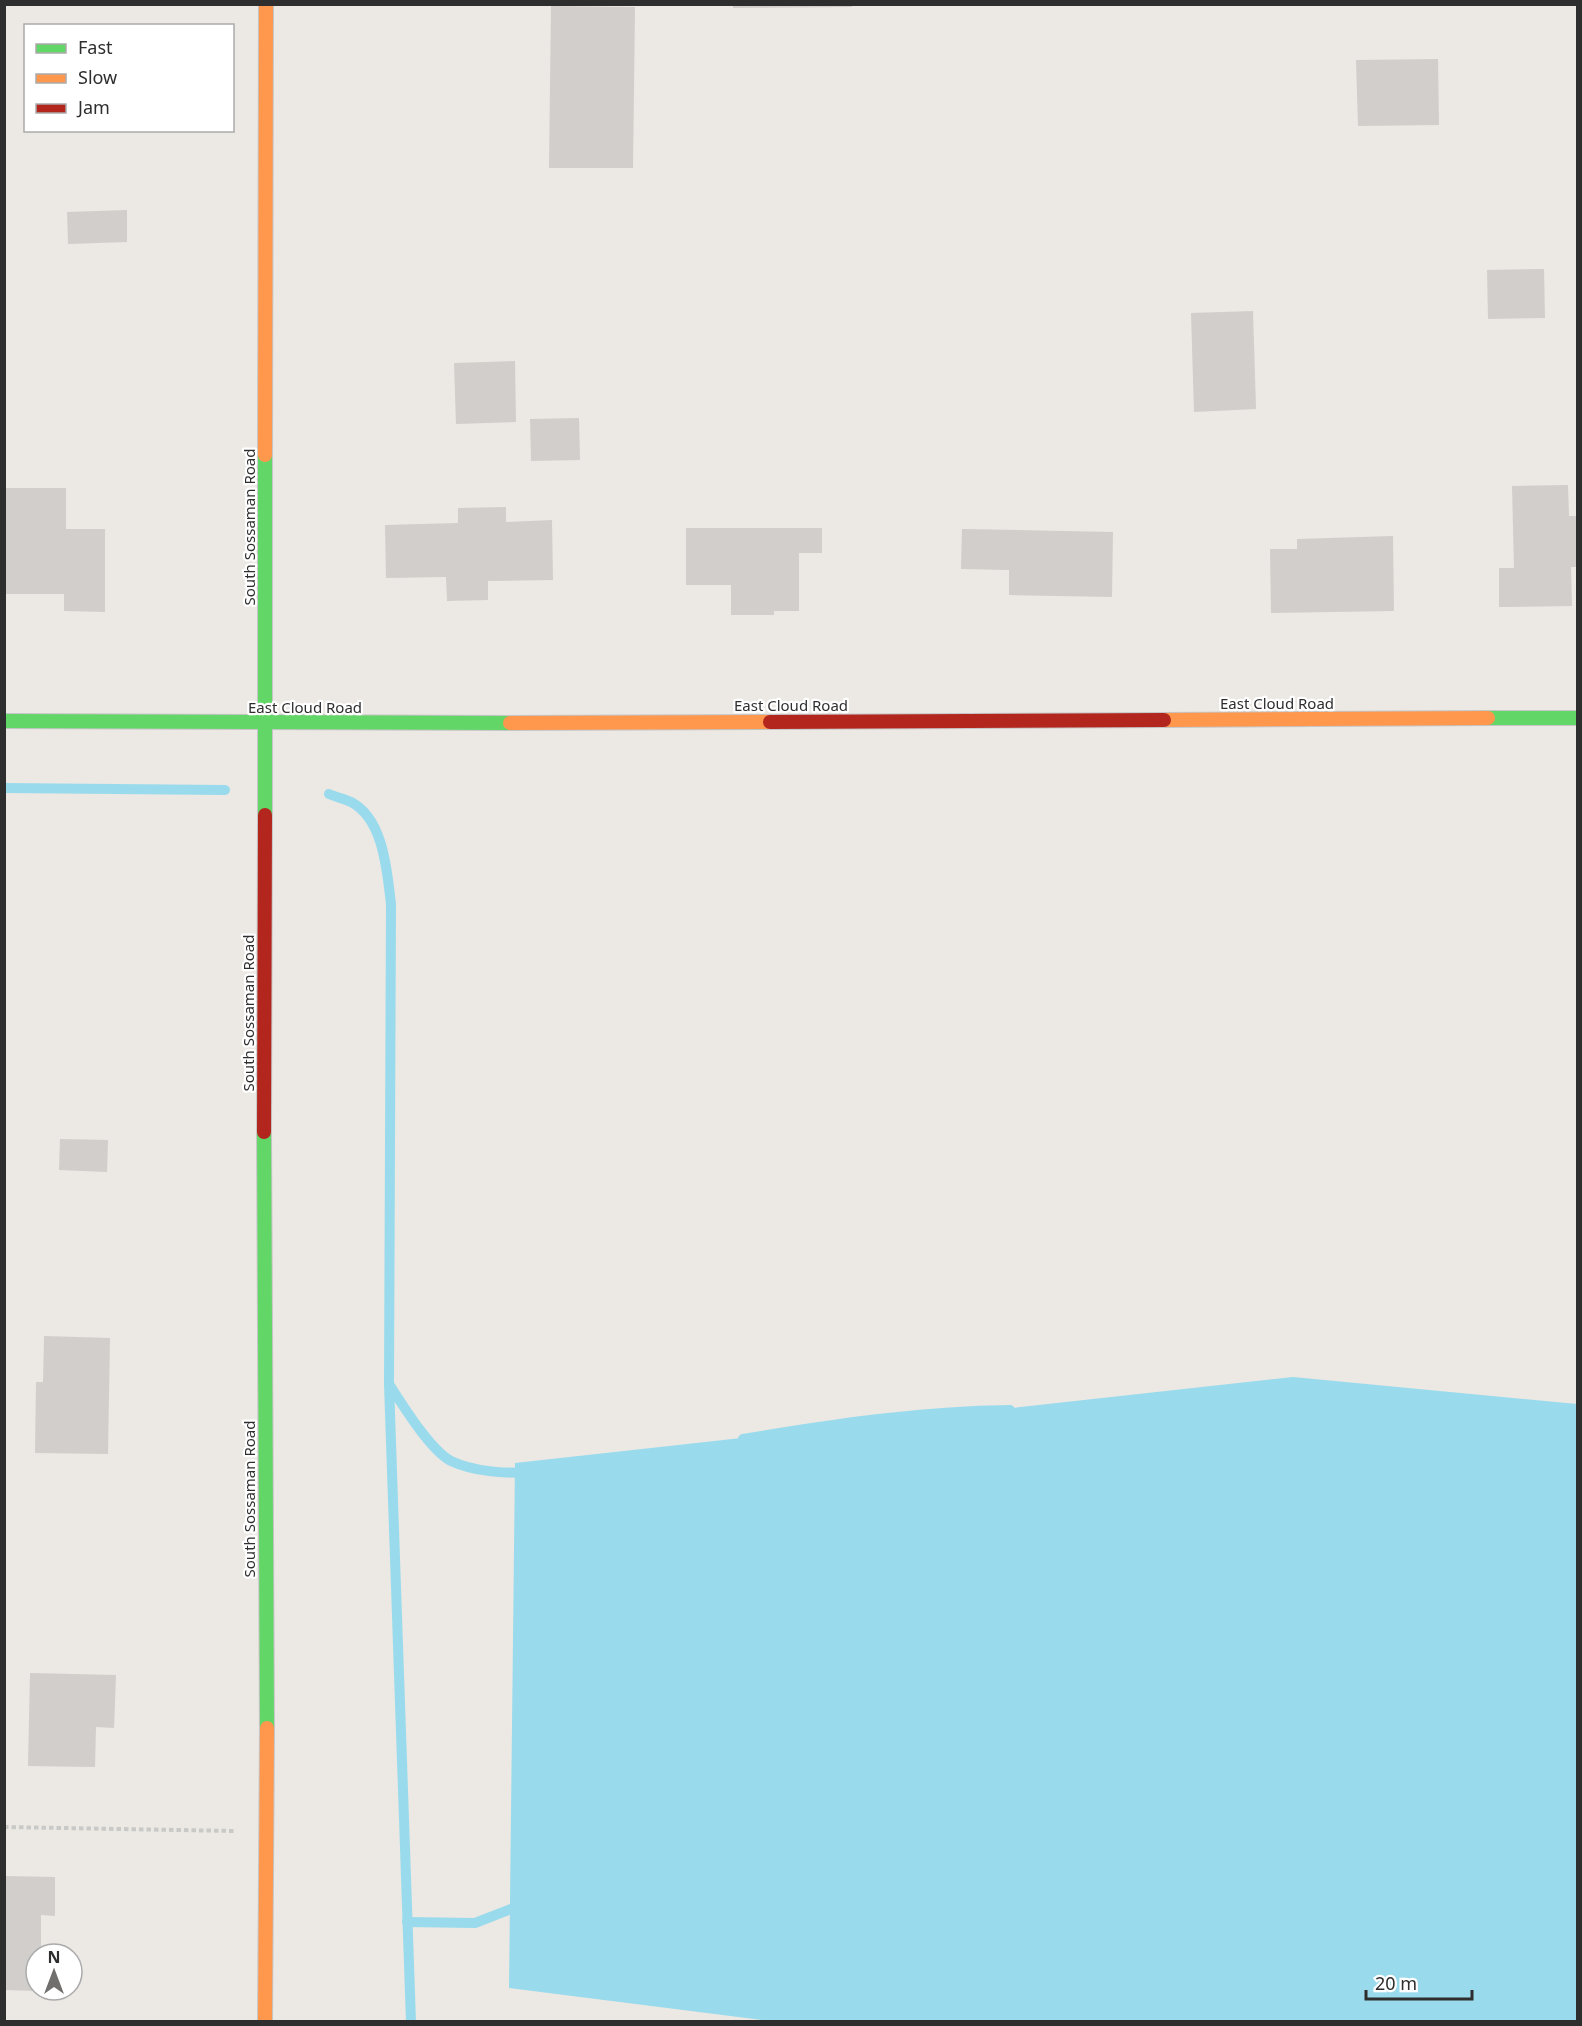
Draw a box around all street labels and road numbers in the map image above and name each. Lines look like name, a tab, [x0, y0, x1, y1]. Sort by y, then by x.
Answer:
street label: South Sossaman Road	[239, 449, 259, 605]
street label: East Cloud Road	[1220, 693, 1334, 713]
street label: East Cloud Road	[734, 695, 848, 715]
street label: East Cloud Road	[248, 697, 362, 717]
street label: South Sossaman Road	[238, 935, 258, 1091]
street label: South Sossaman Road	[239, 1421, 259, 1577]

